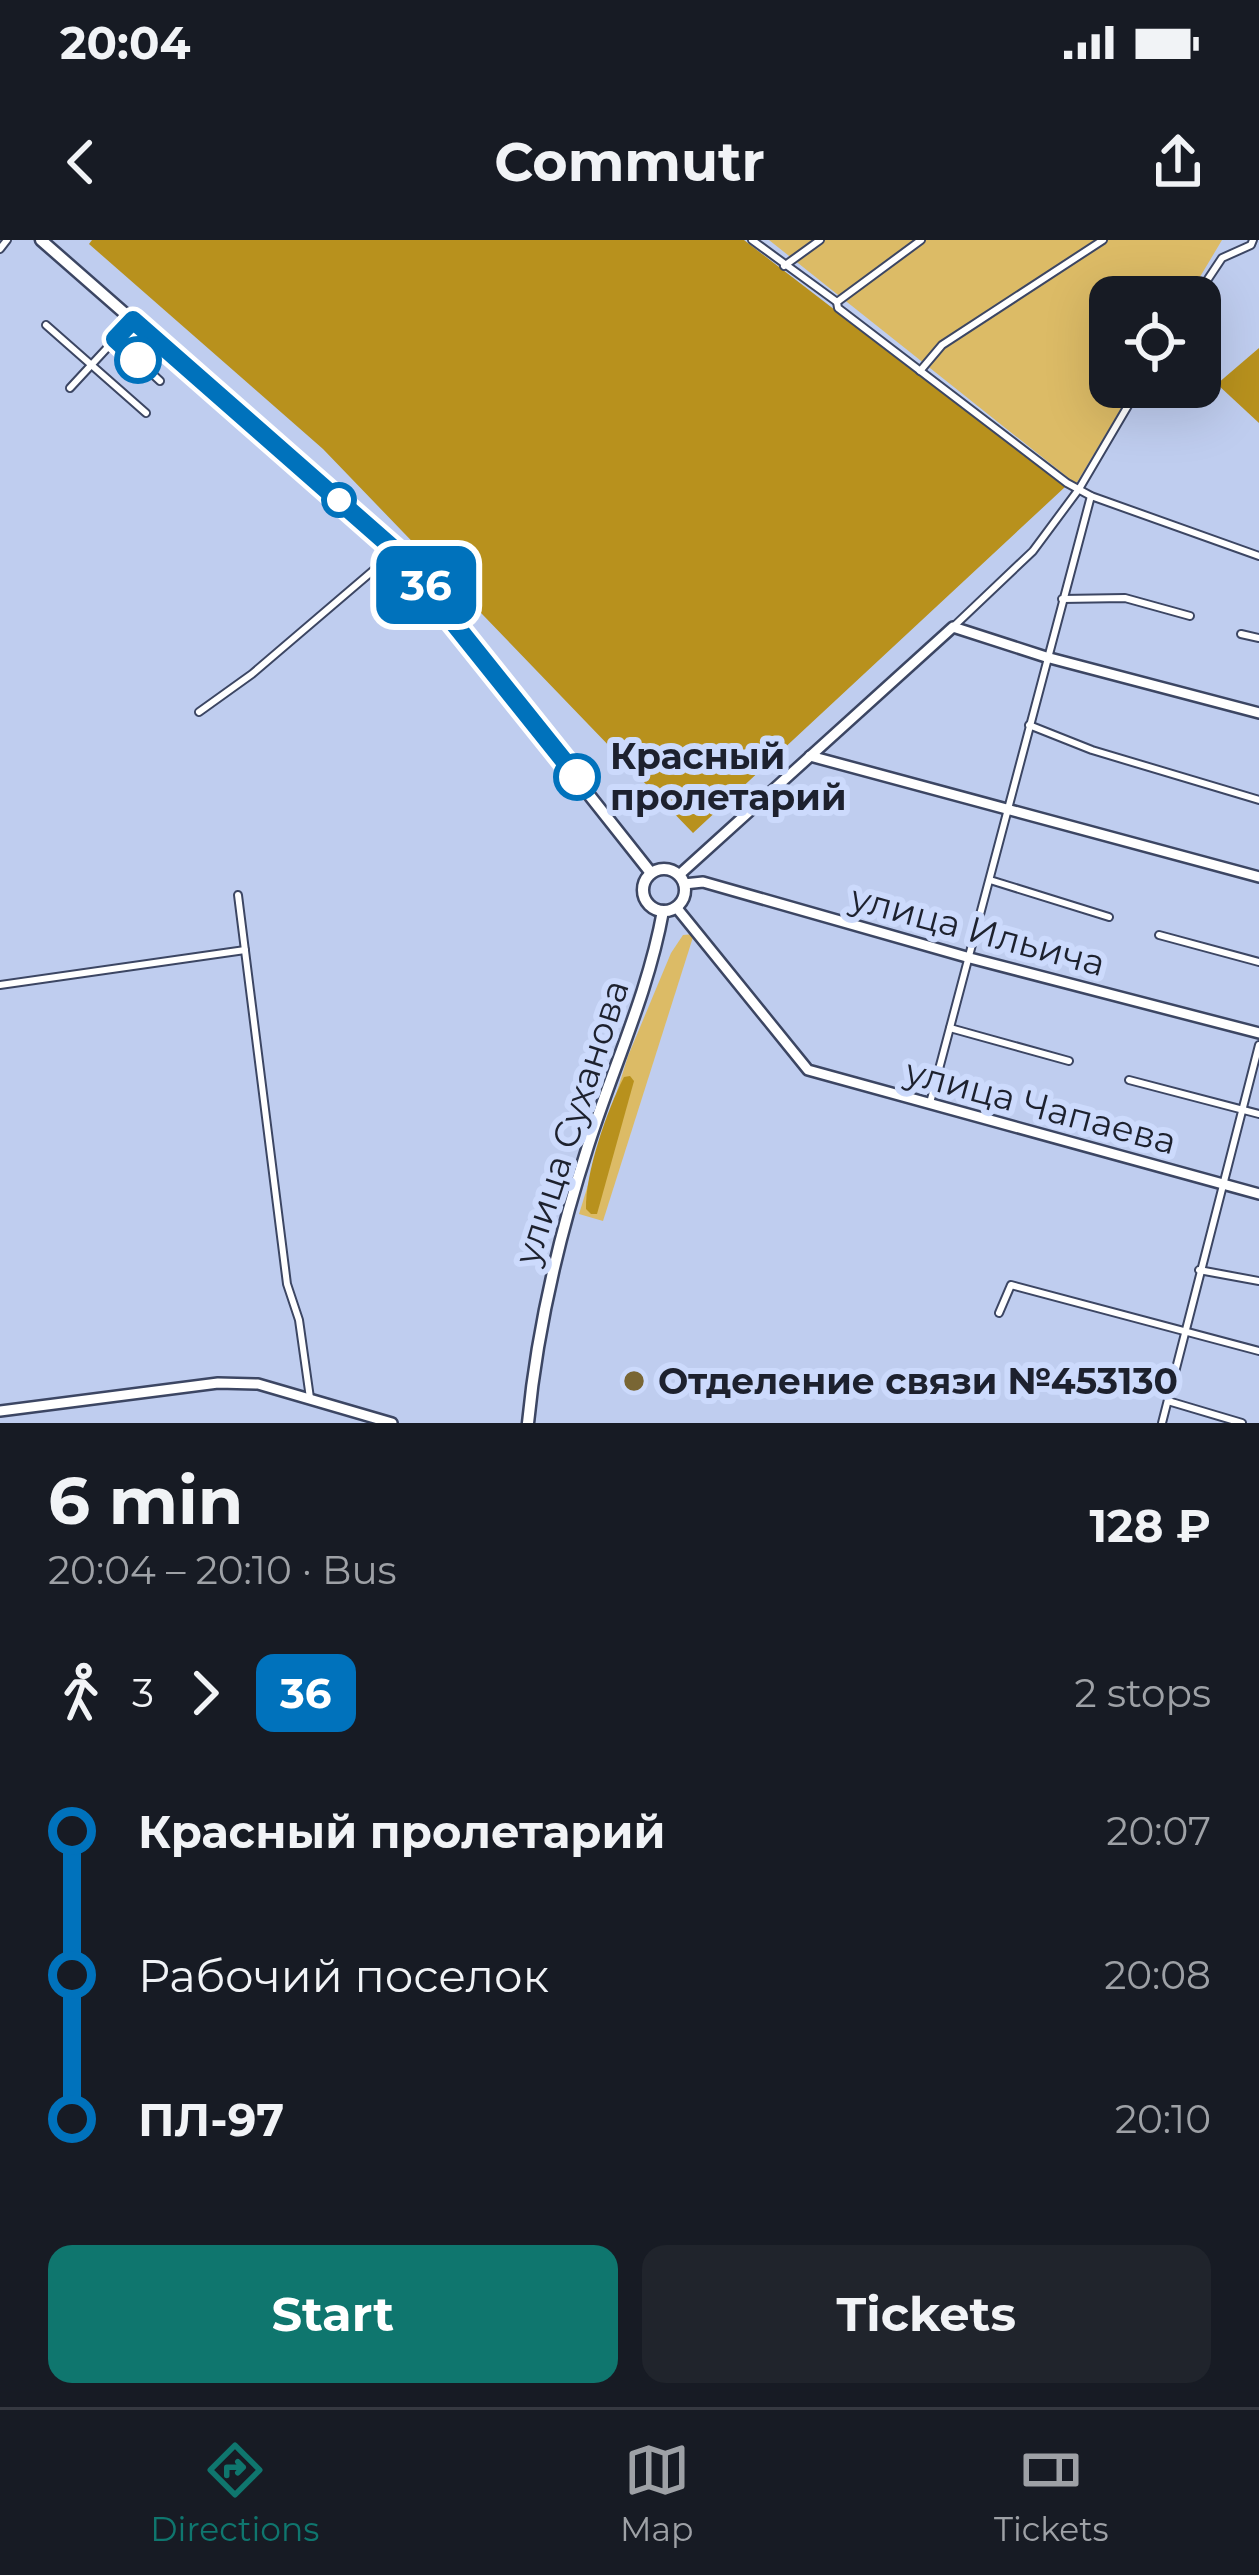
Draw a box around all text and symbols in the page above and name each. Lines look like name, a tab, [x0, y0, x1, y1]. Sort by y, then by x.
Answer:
text: 20:04	[60, 15, 190, 70]
icon: back	[48, 129, 114, 195]
text: Commutr	[494, 129, 765, 195]
icon: share	[1145, 129, 1211, 195]
map controls	[1089, 276, 1221, 408]
button: locate	[1089, 276, 1221, 408]
unlabelled marker	[116, 338, 160, 382]
unlabelled marker	[323, 484, 355, 516]
line badge: 36	[372, 546, 480, 624]
text: 36	[400, 559, 452, 611]
place label: Красный пролетарий	[610, 734, 846, 819]
marker: Красный пролетарий	[555, 755, 599, 799]
street label: улица Ильича	[845, 875, 1110, 985]
street label: улица Суханова	[504, 974, 638, 1271]
street label: улица Чапаева	[900, 1048, 1181, 1163]
place label: Отделение связи №453130	[658, 1359, 1178, 1403]
marker: Отделение связи №453130	[621, 1368, 647, 1394]
text: 6 min	[48, 1460, 243, 1541]
text: 128 ₽	[1089, 1498, 1211, 1553]
text: 20:04 – 20:10 · Bus	[48, 1546, 397, 1594]
icon: walk	[48, 1660, 114, 1726]
icon: forward	[172, 1660, 238, 1726]
text: 36	[280, 1667, 332, 1719]
text: 3	[132, 1669, 154, 1717]
text: 2 stops	[1075, 1669, 1211, 1717]
text: Красный пролетарий	[138, 1804, 665, 1859]
text: 20:07	[1106, 1807, 1211, 1855]
text: Рабочий поселок	[138, 1948, 549, 2003]
text: 20:08	[1104, 1951, 1211, 1999]
text: ПЛ-97	[138, 2092, 284, 2147]
text: 20:10	[1115, 2095, 1211, 2143]
button: Start	[48, 2245, 618, 2383]
button: Tickets	[642, 2245, 1211, 2383]
tab: Directions	[150, 2437, 319, 2549]
tab: Map	[620, 2437, 693, 2549]
tab: Tickets	[994, 2437, 1109, 2549]

